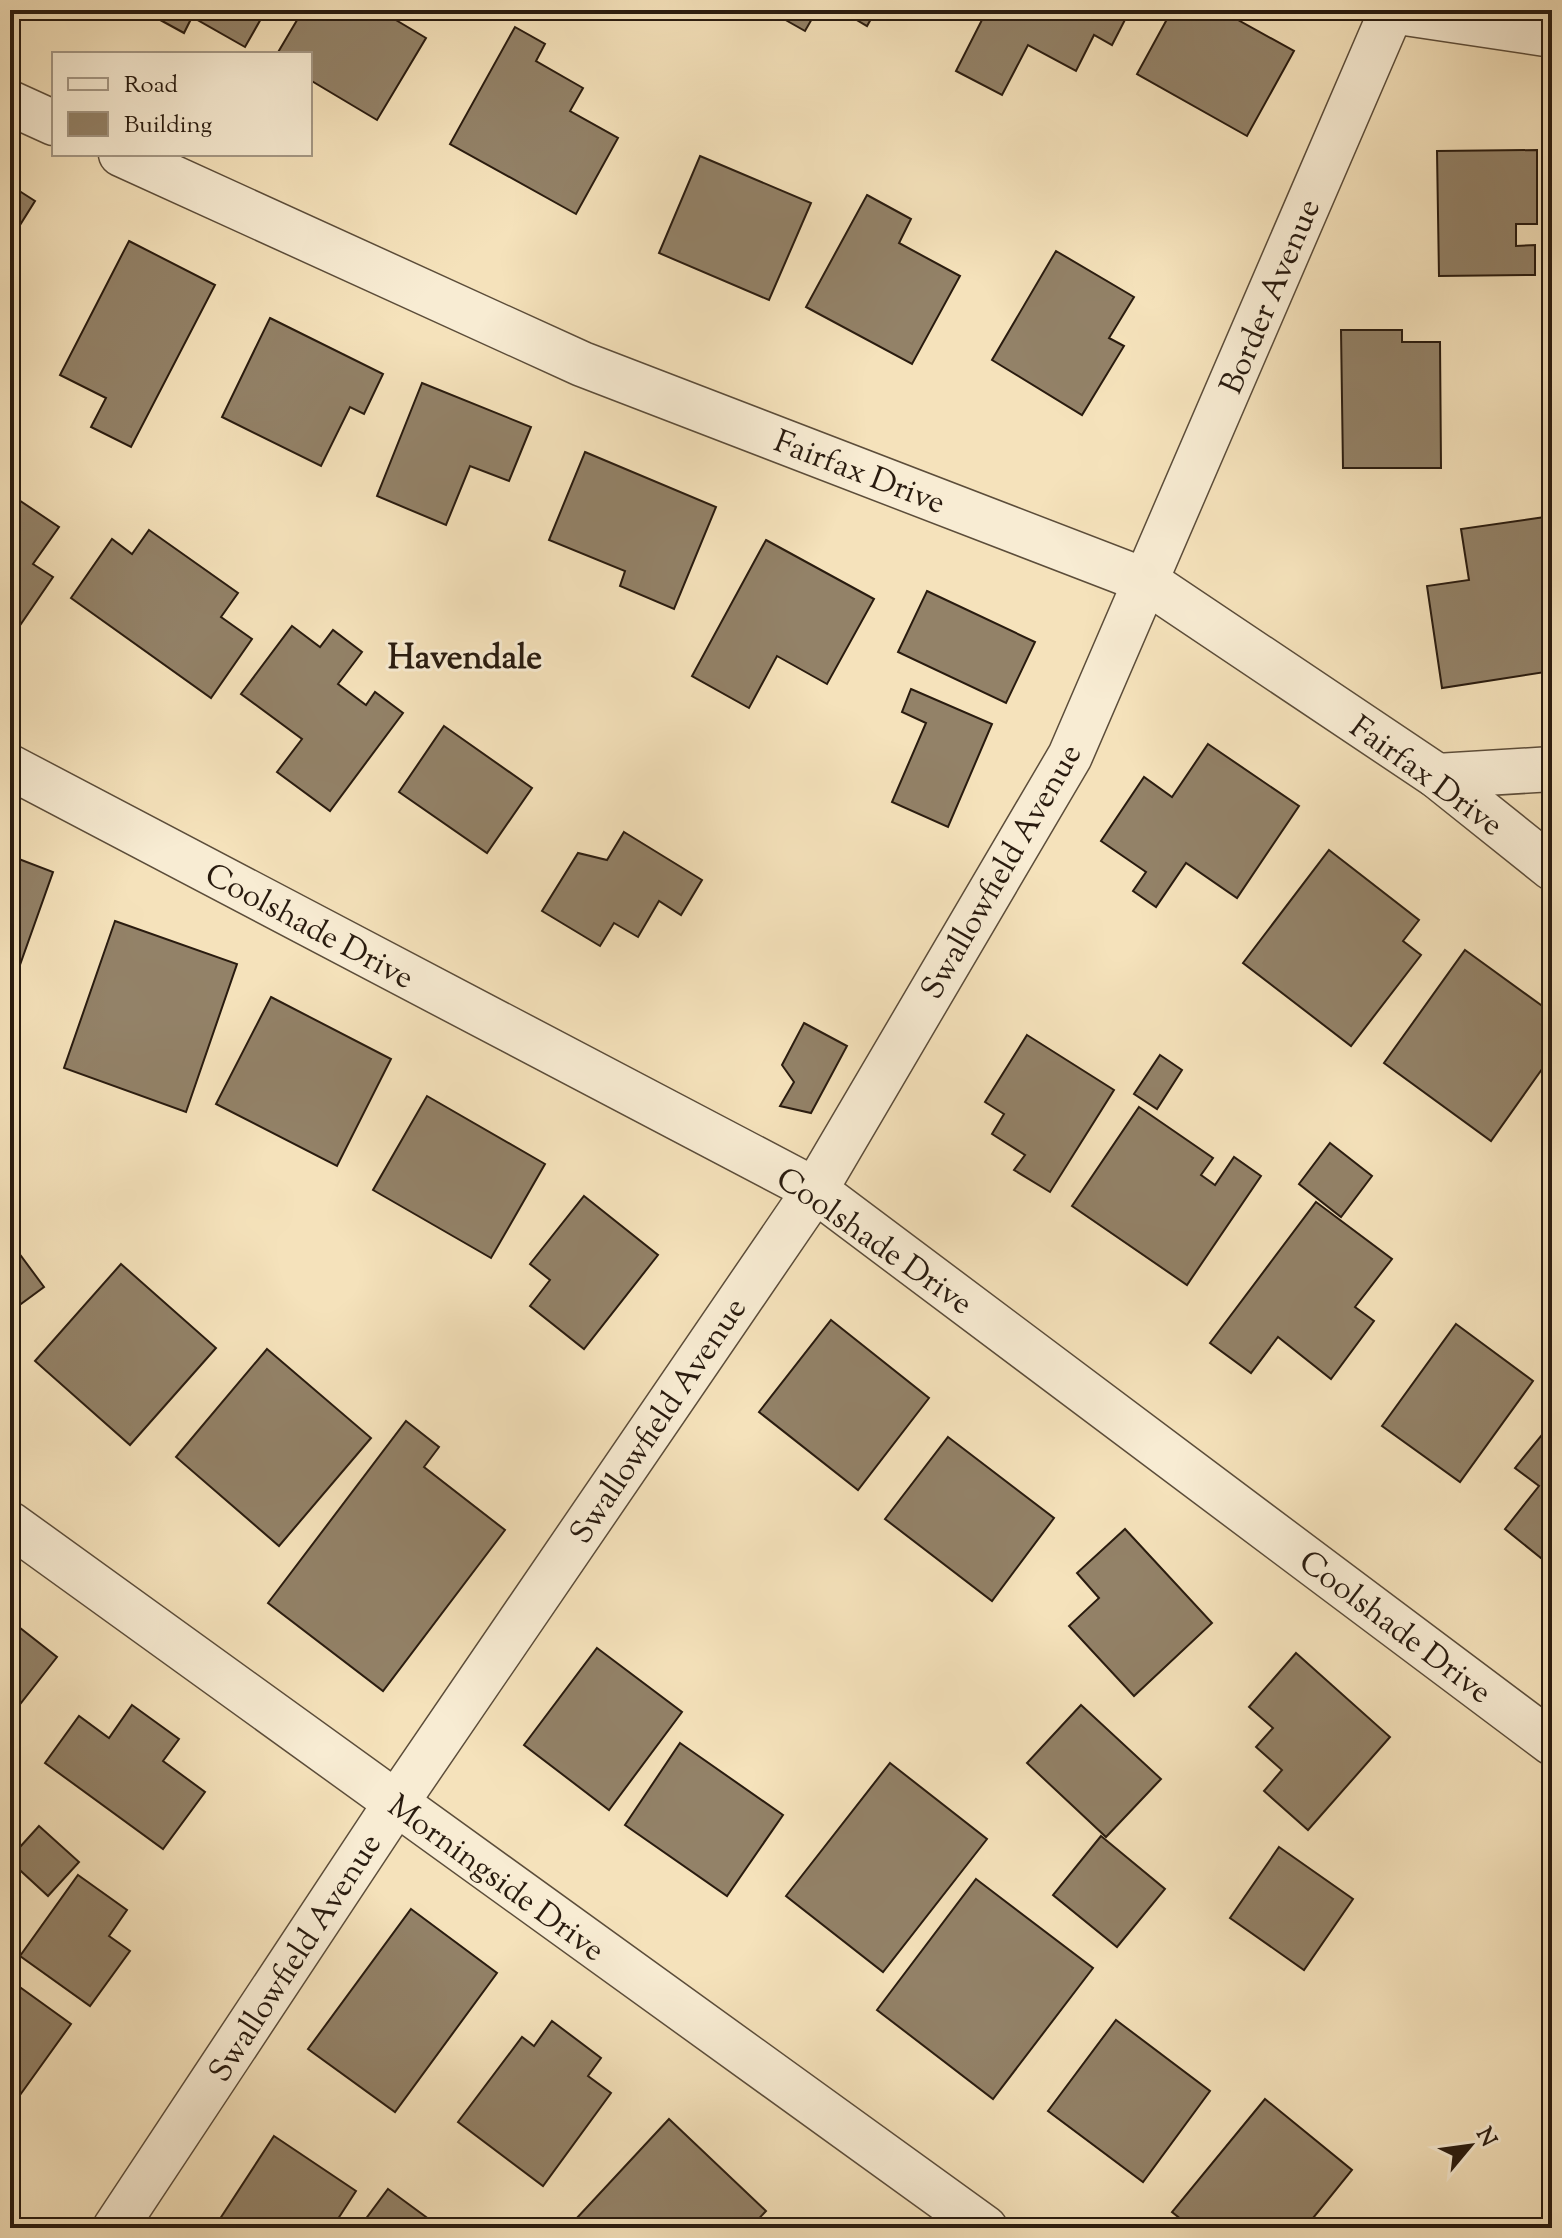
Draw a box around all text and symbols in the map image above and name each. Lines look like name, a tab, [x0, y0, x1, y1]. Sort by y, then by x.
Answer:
legend	[52, 52, 312, 156]
text: Road	[124, 69, 178, 103]
text: Building	[124, 109, 213, 143]
street label: Border Avenue	[1210, 192, 1334, 402]
street label: Fairfax Drive	[767, 420, 951, 528]
district label: Havendale	[388, 635, 542, 684]
street label: Fairfax Drive	[1339, 706, 1512, 849]
street label: Swallowfield Avenue	[911, 736, 1095, 1009]
street label: Coolshade Drive	[196, 853, 421, 1002]
street label: Coolshade Drive	[766, 1157, 981, 1327]
street label: Swallowfield Avenue	[560, 1289, 759, 1554]
street label: Coolshade Drive	[1288, 1541, 1500, 1716]
street label: Morningside Drive	[377, 1785, 613, 1974]
street label: Swallowfield Avenue	[199, 1825, 394, 2092]
north arrow	[1430, 2106, 1510, 2186]
text: N	[1467, 2122, 1503, 2154]

